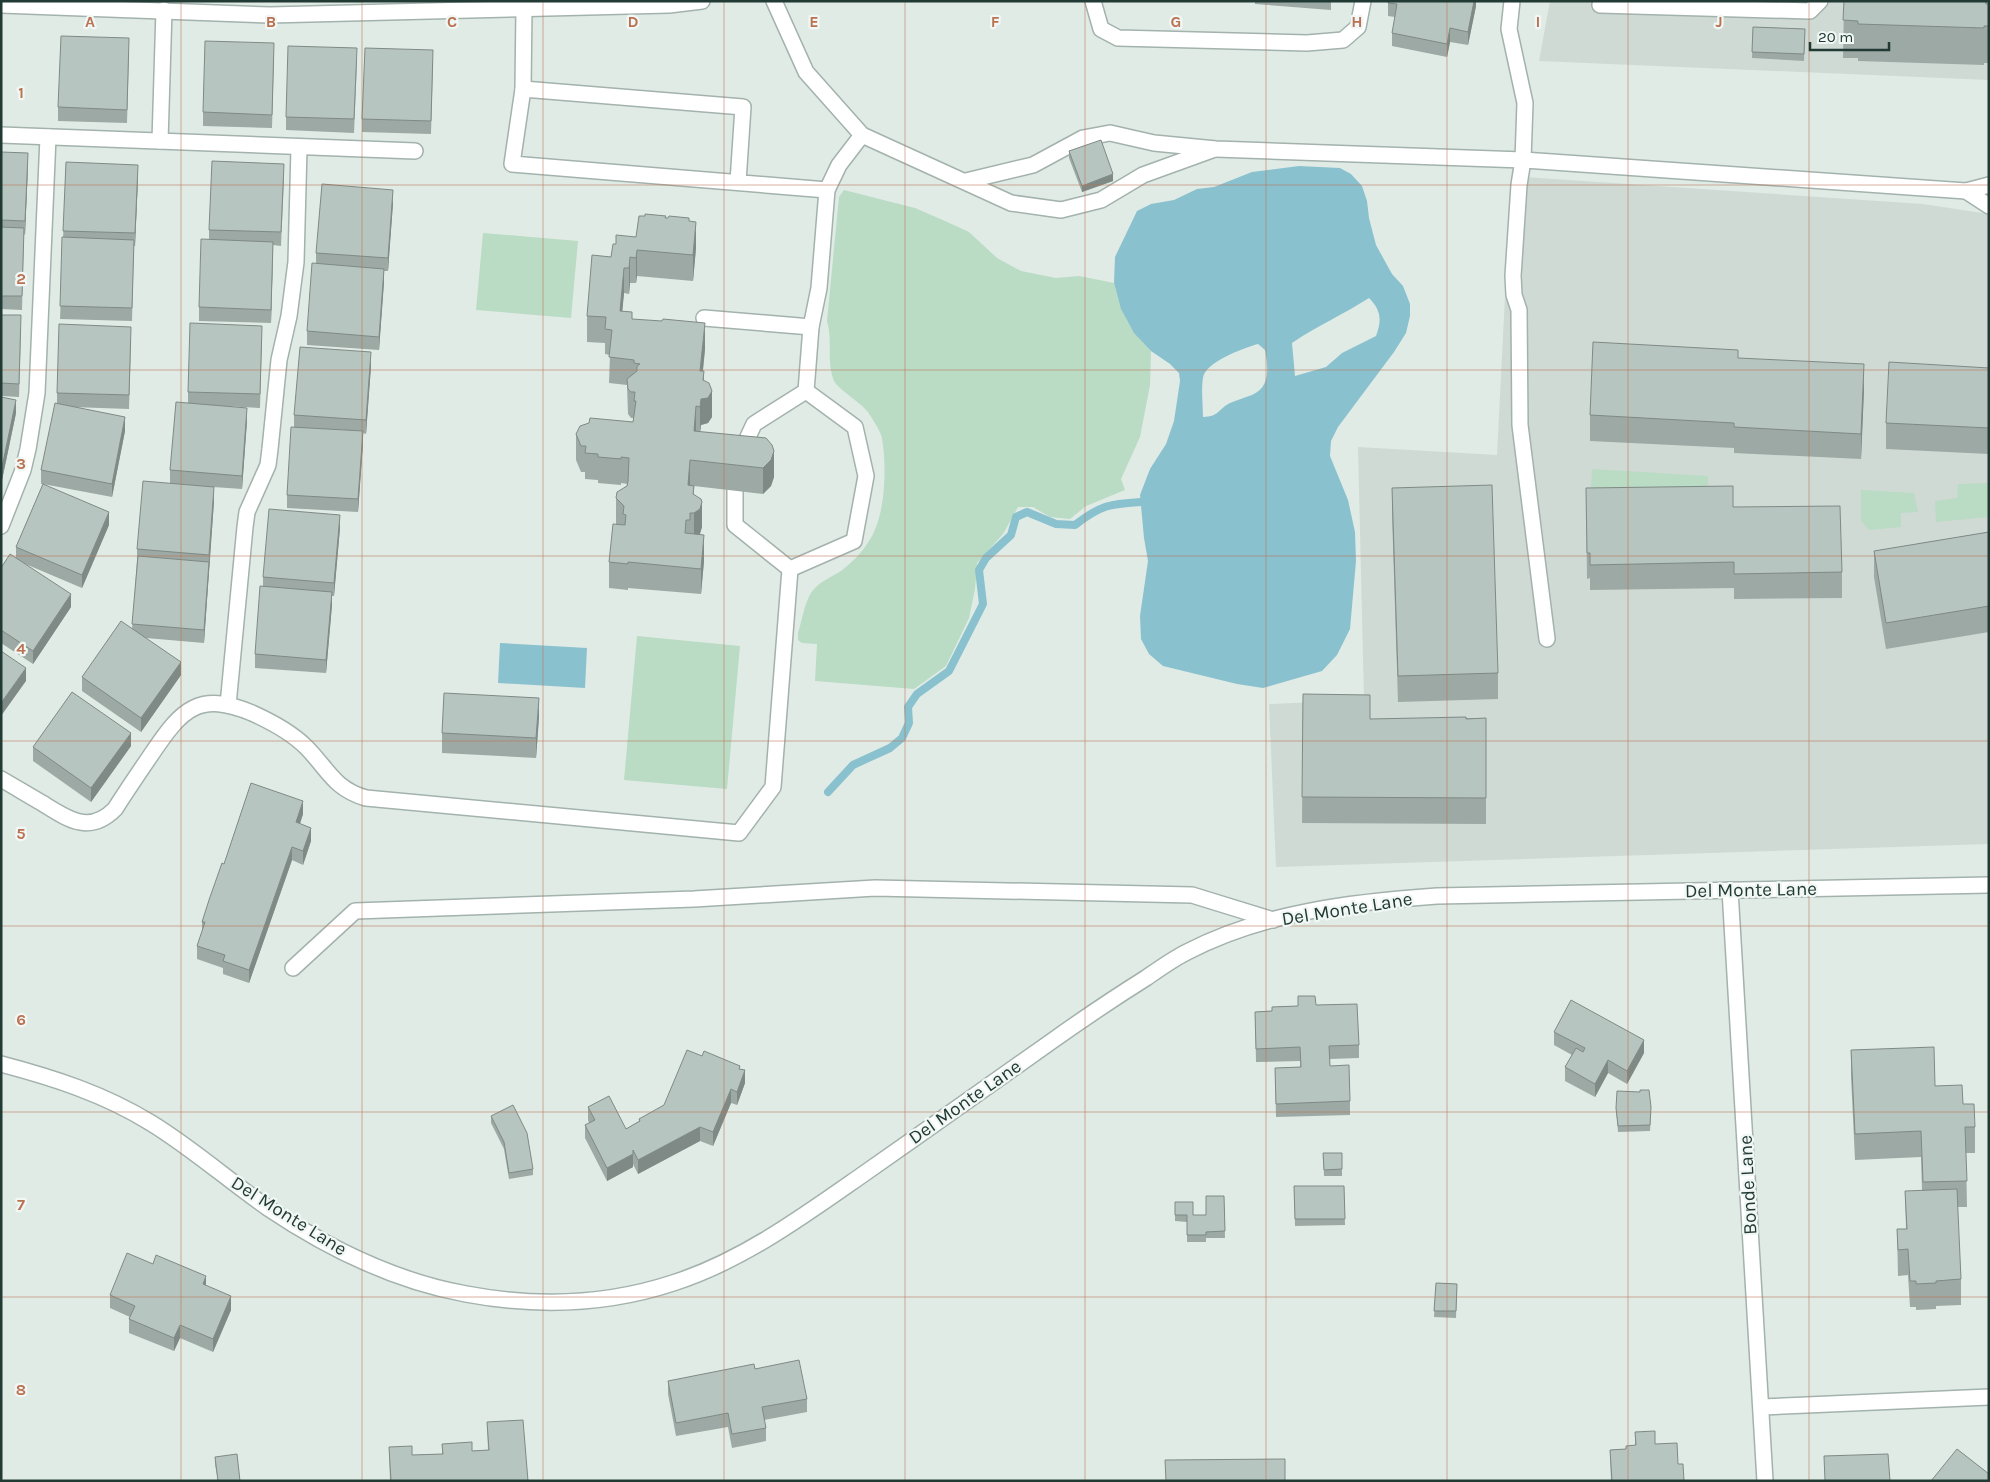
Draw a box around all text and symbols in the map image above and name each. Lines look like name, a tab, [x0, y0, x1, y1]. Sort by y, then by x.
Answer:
text: A	[85, 12, 95, 31]
text: B	[266, 12, 276, 31]
text: C	[447, 12, 457, 31]
text: D	[628, 12, 639, 31]
text: E	[809, 12, 819, 31]
text: F	[991, 12, 1000, 31]
text: G	[1171, 12, 1181, 31]
text: H	[1351, 12, 1363, 31]
text: I	[1536, 12, 1540, 31]
text: J	[1715, 12, 1723, 31]
scale bar	[1810, 20, 1889, 52]
text: 20 m	[1818, 28, 1853, 46]
text: 1	[18, 83, 24, 102]
text: 2	[16, 269, 26, 288]
text: 3	[16, 454, 26, 473]
text: 4	[16, 639, 26, 658]
text: 5	[16, 824, 26, 843]
street label: Del Monte Lane	[1685, 878, 1817, 902]
street label: Del Monte Lane	[1280, 888, 1414, 930]
text: 6	[16, 1010, 26, 1029]
street label: Del Monte Lane	[905, 1055, 1025, 1149]
street label: Bonde Lane	[1734, 1135, 1762, 1235]
street label: Del Monte Lane	[227, 1172, 351, 1260]
text: 7	[17, 1195, 25, 1214]
text: 8	[16, 1380, 26, 1399]

